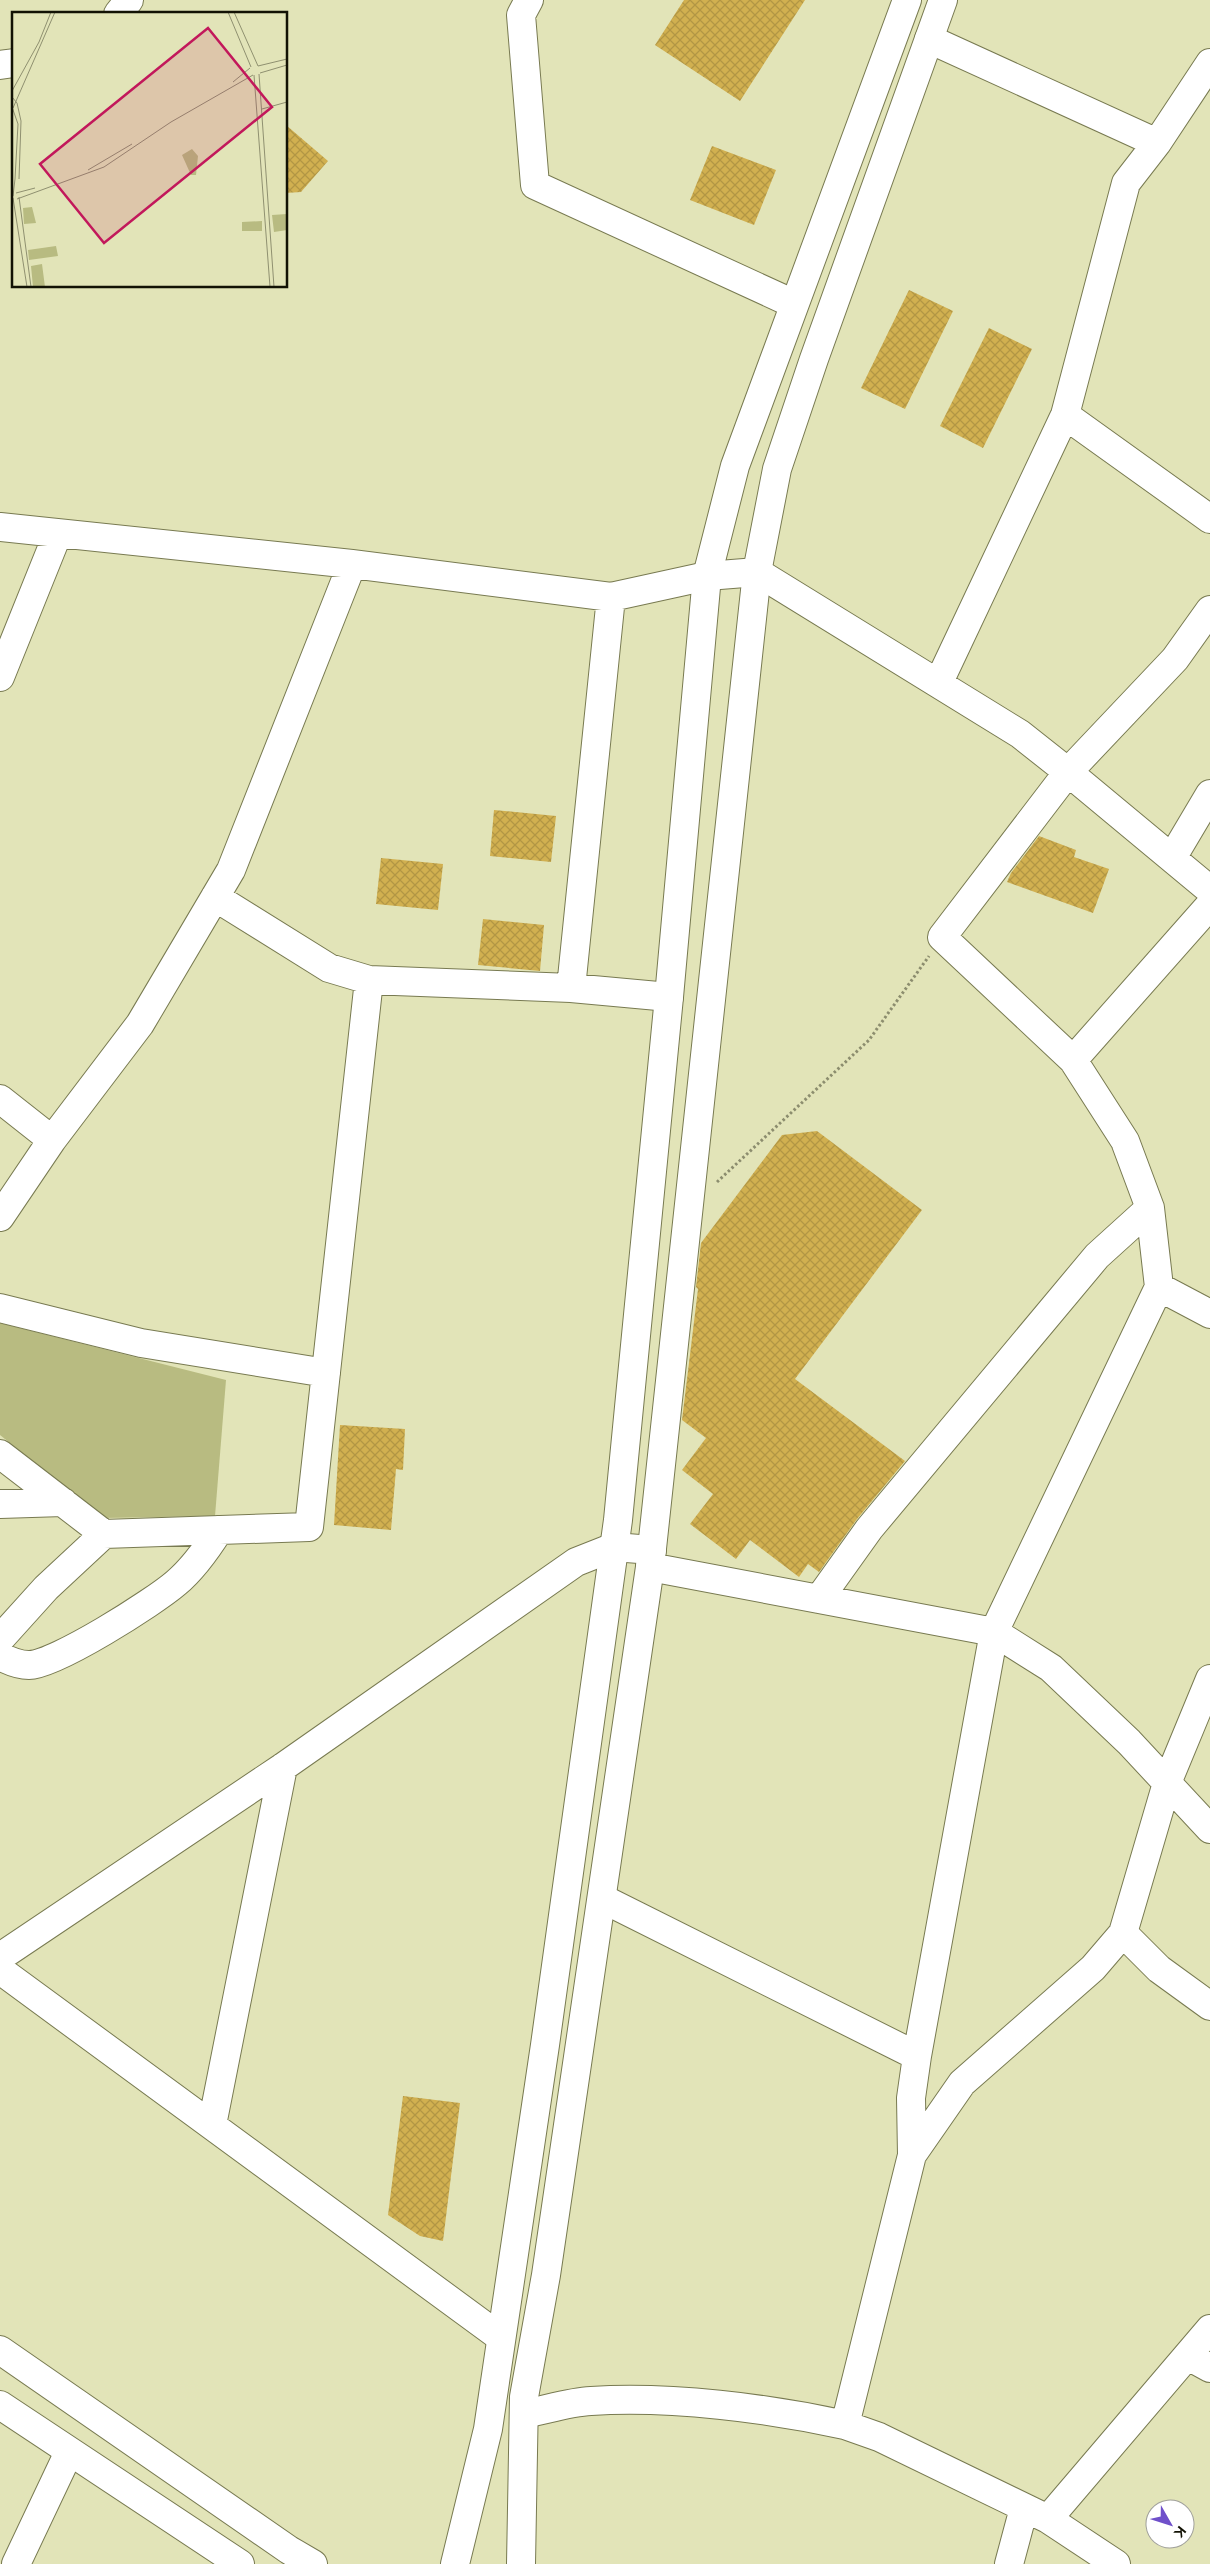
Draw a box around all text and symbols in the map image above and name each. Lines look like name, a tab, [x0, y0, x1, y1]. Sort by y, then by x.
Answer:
inset map	[12, 12, 288, 288]
north arrow	[1145, 2499, 1195, 2549]
text: K	[1171, 2523, 1190, 2541]

